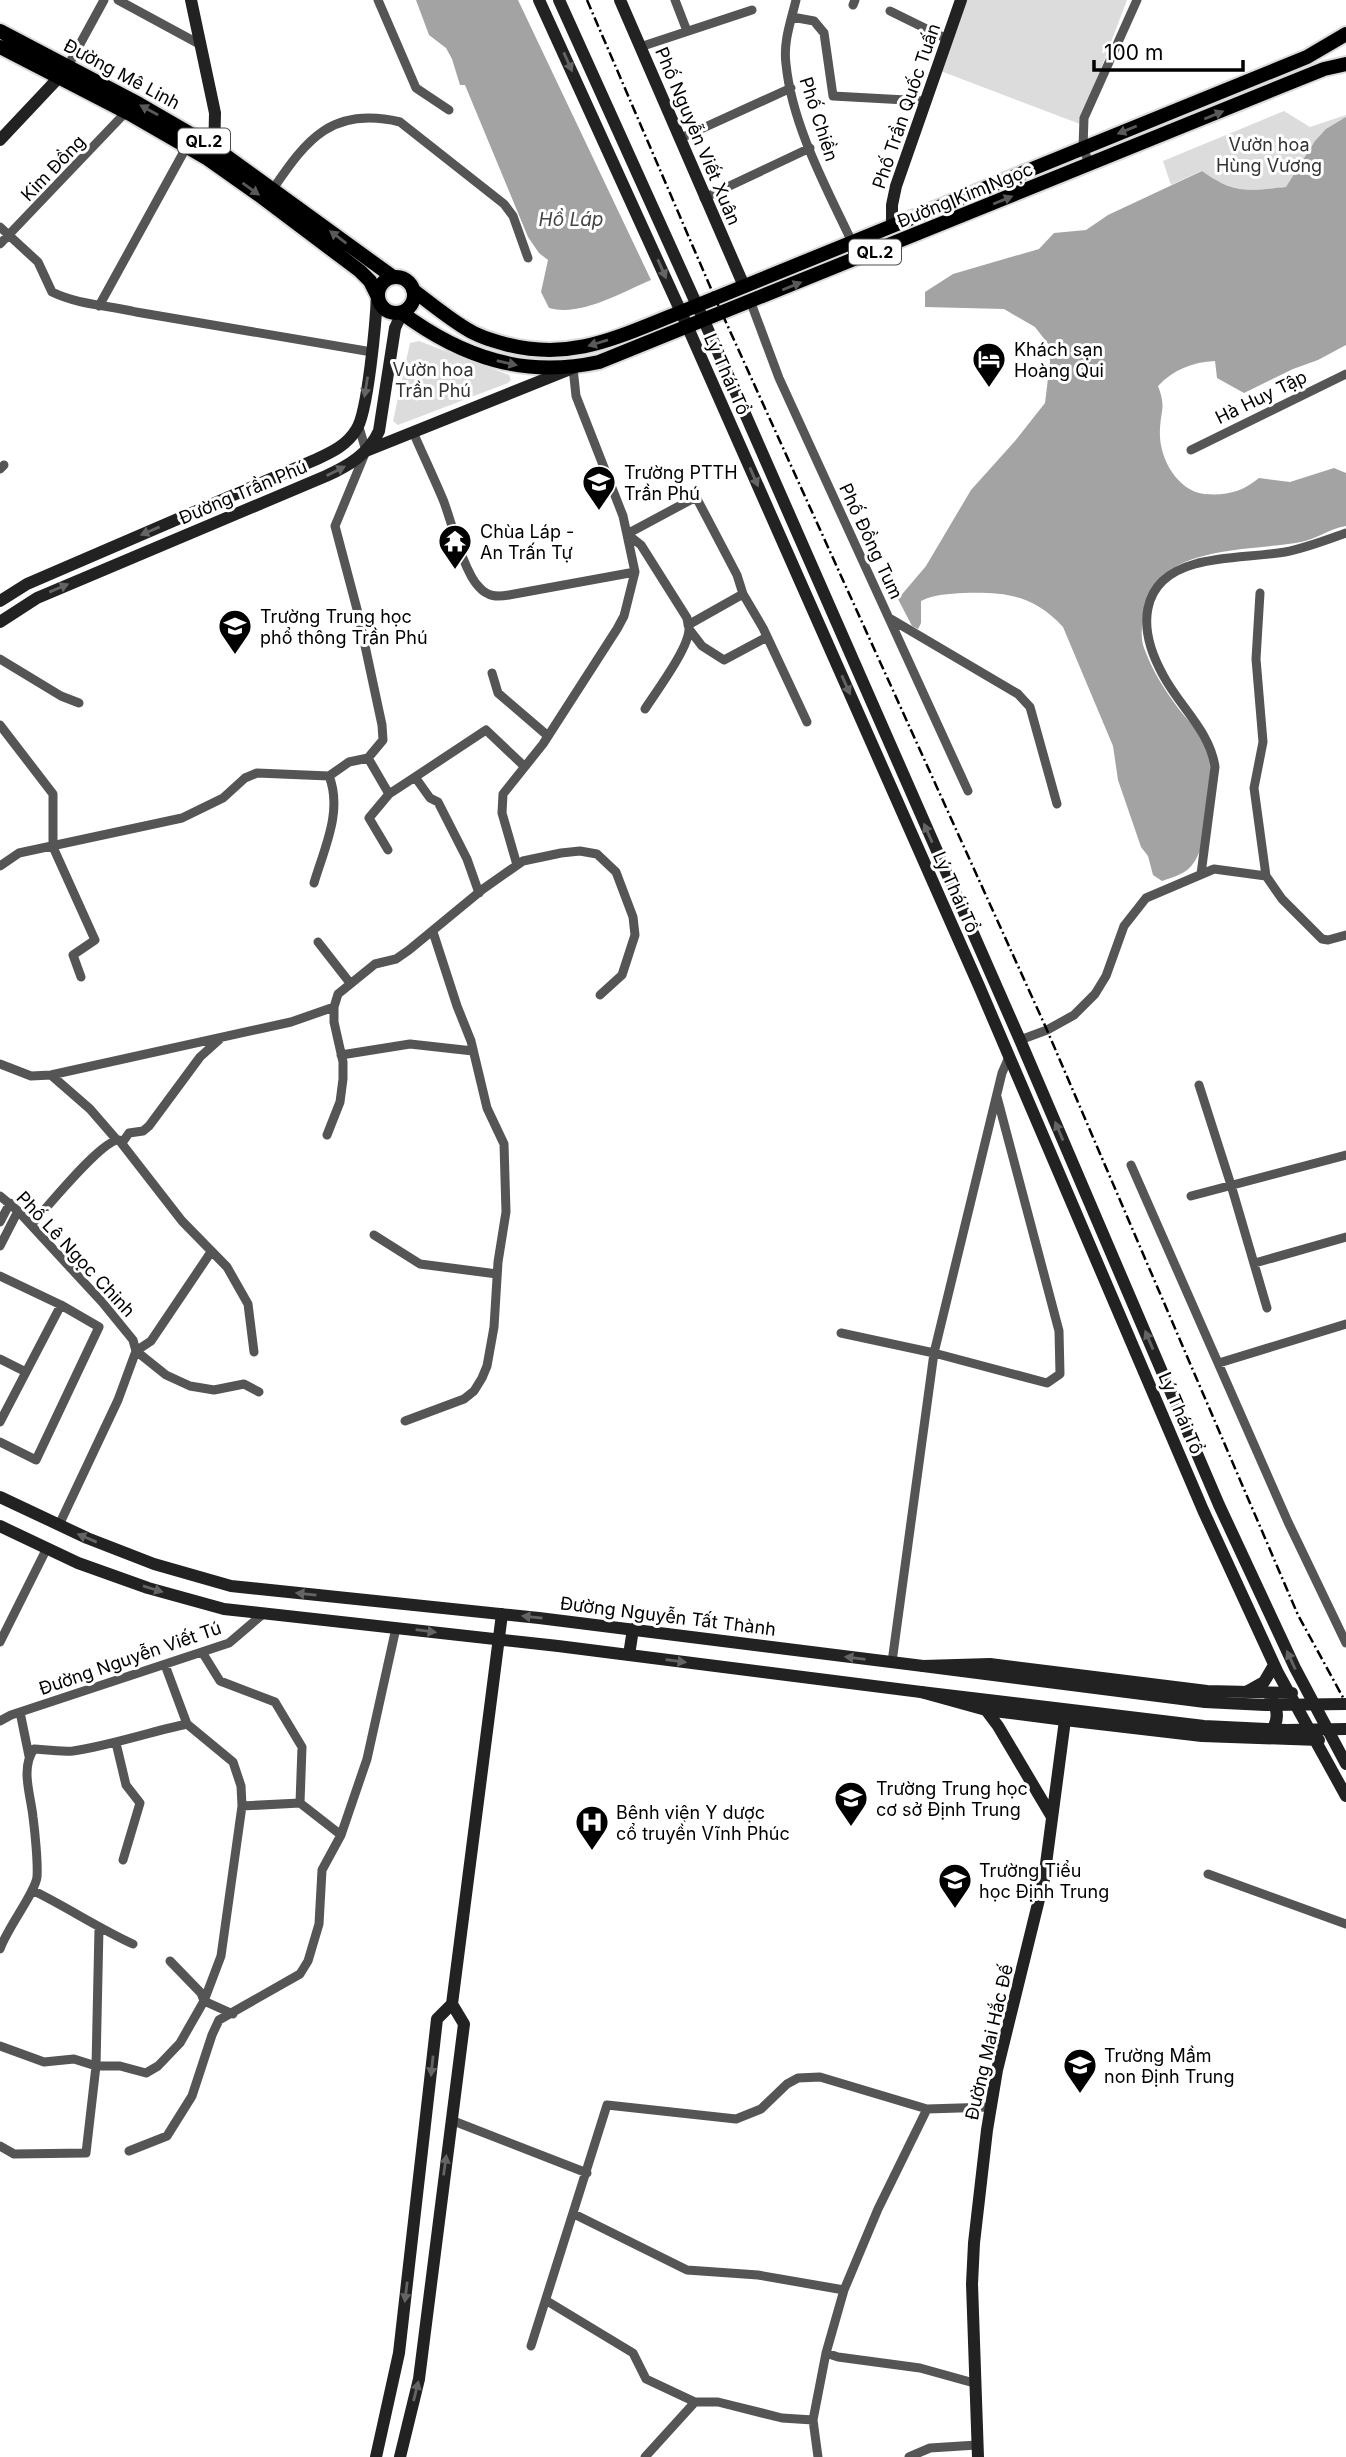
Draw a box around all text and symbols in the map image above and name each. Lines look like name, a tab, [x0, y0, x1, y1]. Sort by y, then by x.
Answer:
street label: Phố Trần Quốc Tuấn	[868, 21, 944, 191]
scale bar	[1094, 28, 1243, 72]
street label: Đường Mê Linh	[60, 35, 184, 113]
text: 100 m	[1104, 40, 1163, 65]
street label: Phố Nguyễn Viết Xuân	[651, 44, 745, 228]
one-way arrow	[562, 52, 574, 72]
street label: Phố Chiền	[796, 74, 842, 164]
one-way arrow	[140, 104, 159, 116]
one-way arrow	[1204, 109, 1225, 120]
one-way arrow	[1116, 125, 1137, 136]
road number: QL.2	[178, 128, 230, 154]
street label: Kim Đồng	[17, 131, 89, 205]
park label: Vườn hoa Hùng Vương	[1216, 134, 1322, 176]
street label: Đường Kim Ngọc	[894, 158, 1036, 232]
one-way arrow	[242, 182, 260, 196]
one-way arrow	[993, 194, 1013, 206]
water label: Hồ Láp	[539, 208, 603, 231]
one-way arrow	[329, 230, 347, 245]
road number: QL.2	[849, 240, 901, 264]
one-way arrow	[656, 259, 668, 279]
one-way arrow	[782, 280, 803, 291]
street label: Lý Thái Tổ	[700, 330, 754, 418]
one-way arrow	[587, 339, 608, 349]
place label: Khách sạn Hoàng Qui	[1014, 339, 1104, 381]
hotel icon: Khách sạn Hoàng Qui	[970, 340, 1008, 389]
one-way arrow	[496, 358, 518, 369]
park label: Vườn hoa Trần Phú	[392, 359, 474, 401]
street label: Hà Huy Tập	[1212, 366, 1310, 428]
one-way arrow	[360, 376, 371, 398]
street label: Đường Trần Phú	[176, 456, 310, 528]
place label: Trường PTTH Trần Phú	[624, 462, 738, 504]
school or university icon: Trường PTTH Trần Phú	[580, 463, 618, 512]
one-way arrow	[326, 465, 346, 477]
one-way arrow	[748, 467, 760, 487]
street label: Phố Đồng Tum	[835, 480, 907, 602]
place label: Chùa Láp - An Trấn Tự	[480, 521, 574, 563]
temple icon: Chùa Láp - An Trấn Tự	[436, 522, 474, 571]
one-way arrow	[139, 526, 160, 537]
one-way arrow	[49, 583, 70, 594]
place label: Trường Trung học phổ thông Trần Phú	[260, 606, 428, 648]
school or university icon: Trường Trung học phổ thông Trần Phú	[216, 607, 254, 656]
one-way arrow	[841, 675, 852, 696]
one-way arrow	[922, 823, 933, 844]
street label: Lý Thái Tổ	[929, 848, 983, 936]
one-way arrow	[1053, 1121, 1064, 1142]
street label: Phố Lê Ngọc Chinh	[12, 1187, 140, 1321]
one-way arrow	[1143, 1330, 1154, 1351]
street label: Lý Thái Tổ	[1154, 1369, 1208, 1457]
one-way arrow	[76, 1532, 97, 1543]
one-way arrow	[143, 1585, 164, 1595]
one-way arrow	[295, 1588, 317, 1599]
street label: Đường Nguyễn Tất Thành	[559, 1592, 777, 1640]
one-way arrow	[521, 1611, 543, 1622]
street label: Đường Nguyễn Viết Tú	[36, 1617, 224, 1699]
one-way arrow	[415, 1626, 437, 1637]
one-way arrow	[1285, 1650, 1297, 1670]
one-way arrow	[844, 1652, 866, 1663]
one-way arrow	[665, 1656, 687, 1667]
place label: Trường Trung học cơ sở Định Trung	[876, 1778, 1028, 1820]
school or university icon: Trường Trung học cơ sở Định Trung	[832, 1779, 870, 1828]
place label: Bệnh viện Y dược cổ truyền Vĩnh Phúc	[616, 1802, 790, 1844]
hospital icon: Bệnh viện Y dược cổ truyền Vĩnh Phúc	[573, 1803, 611, 1852]
place label: Trường Tiểu học Định Trung	[979, 1860, 1109, 1902]
school or university icon: Trường Tiểu học Định Trung	[936, 1861, 974, 1910]
street label: Đường Mai Hắc Đế	[961, 1962, 1017, 2122]
place label: Trường Mầm non Định Trung	[1104, 2045, 1235, 2087]
school or university icon: Trường Mầm non Định Trung	[1061, 2046, 1099, 2095]
one-way arrow	[426, 2055, 437, 2077]
one-way arrow	[439, 2154, 450, 2176]
one-way arrow	[401, 2281, 412, 2303]
one-way arrow	[411, 2380, 422, 2402]

